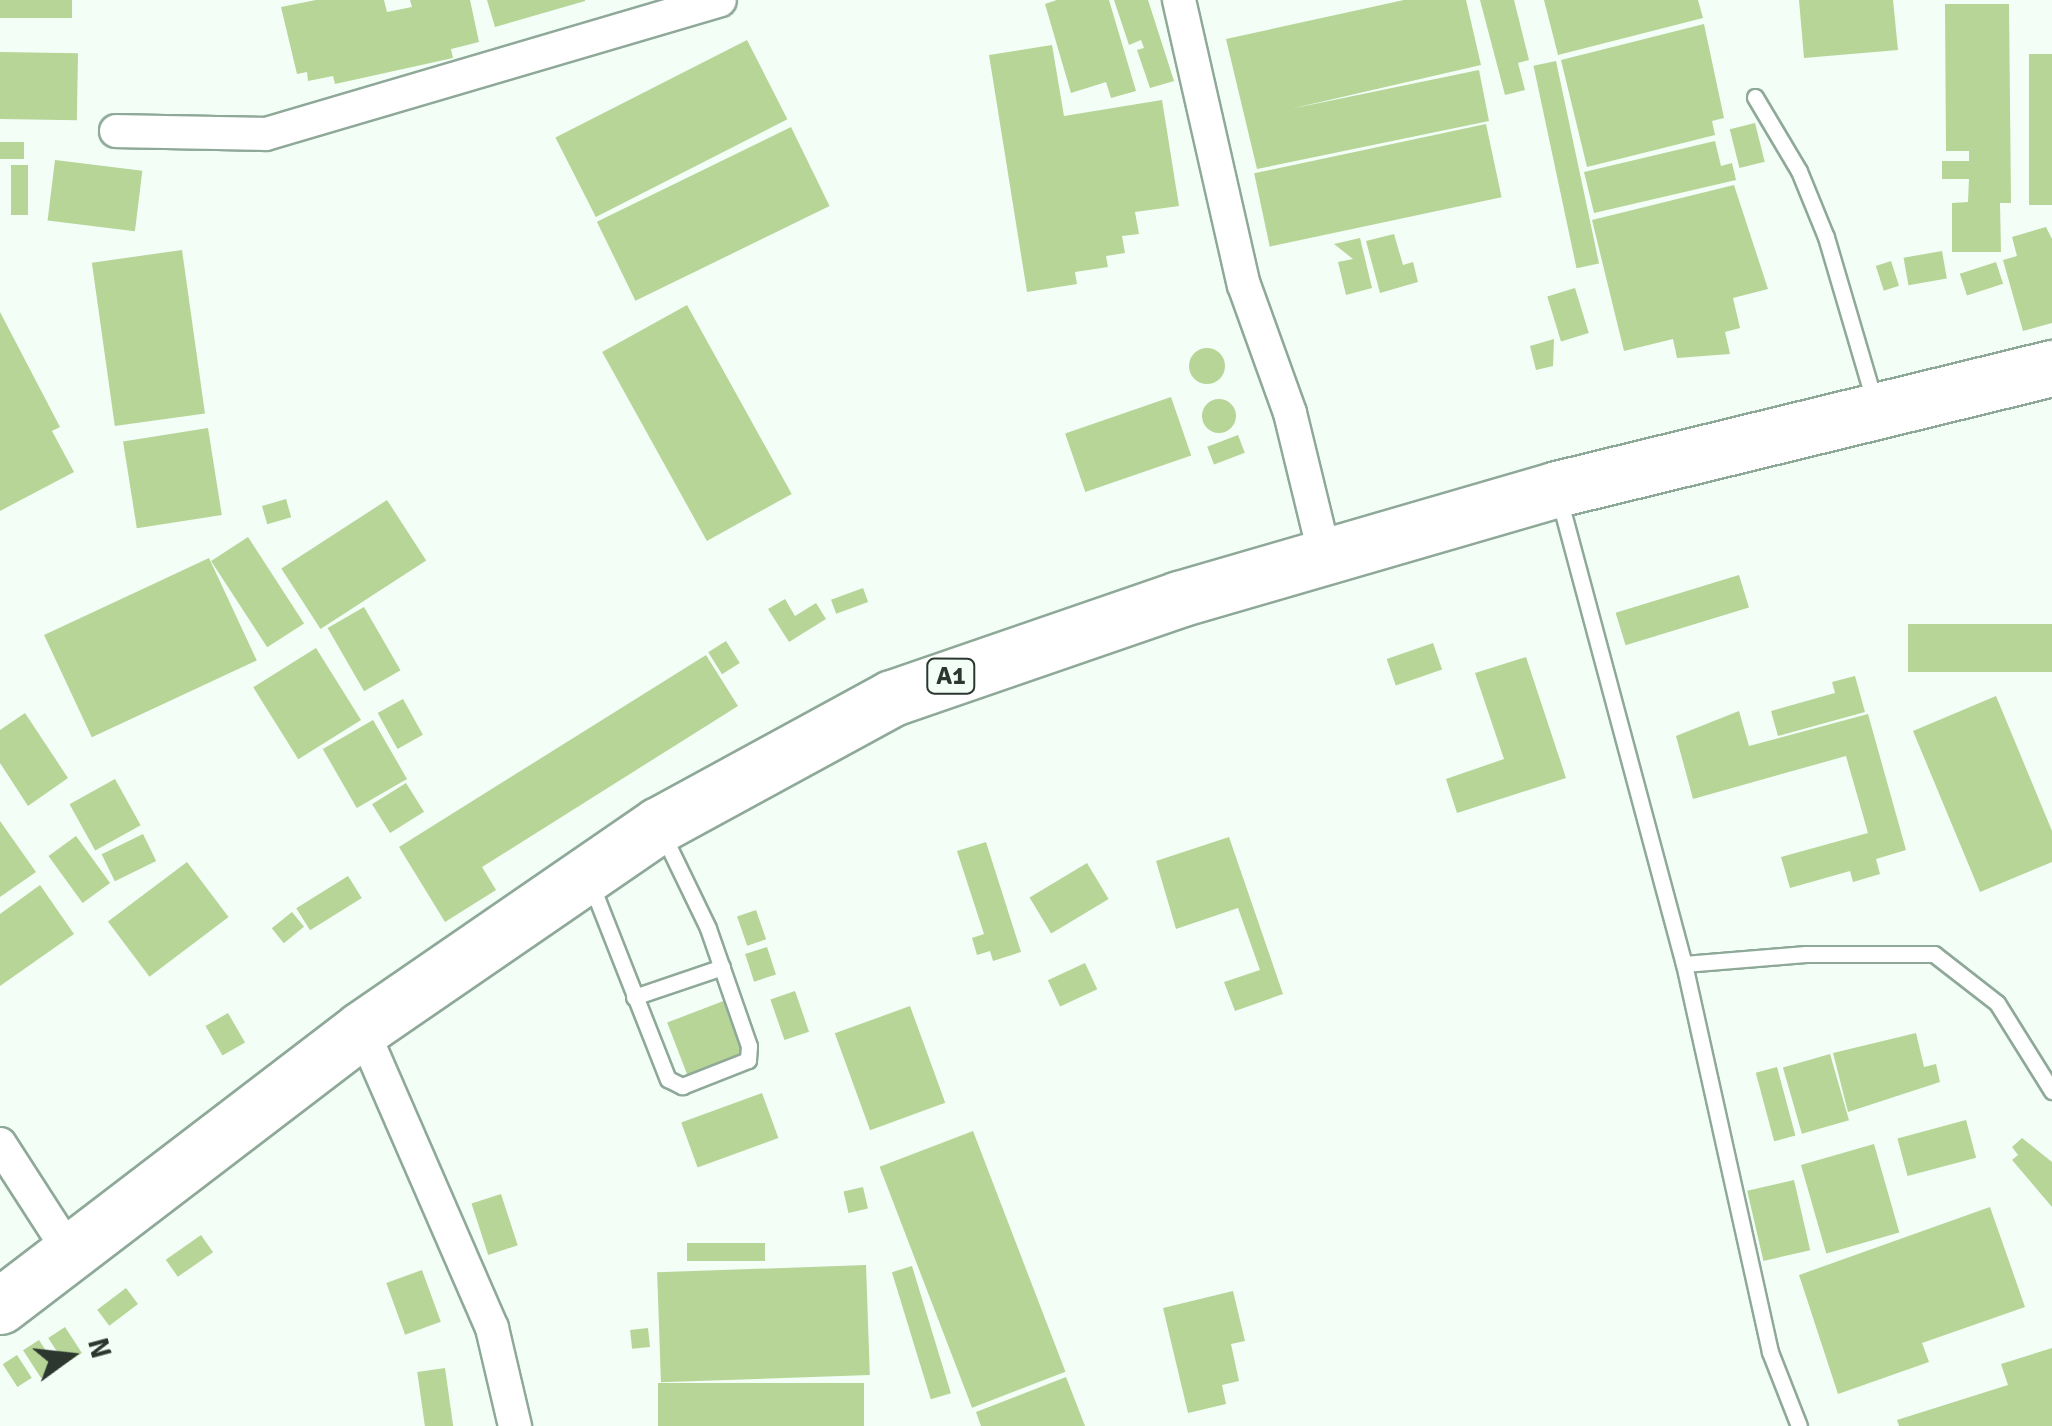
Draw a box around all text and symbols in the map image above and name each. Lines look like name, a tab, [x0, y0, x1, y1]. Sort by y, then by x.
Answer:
road number: A1	[926, 656, 976, 696]
north arrow	[20, 1306, 120, 1406]
text: N	[80, 1334, 118, 1362]

